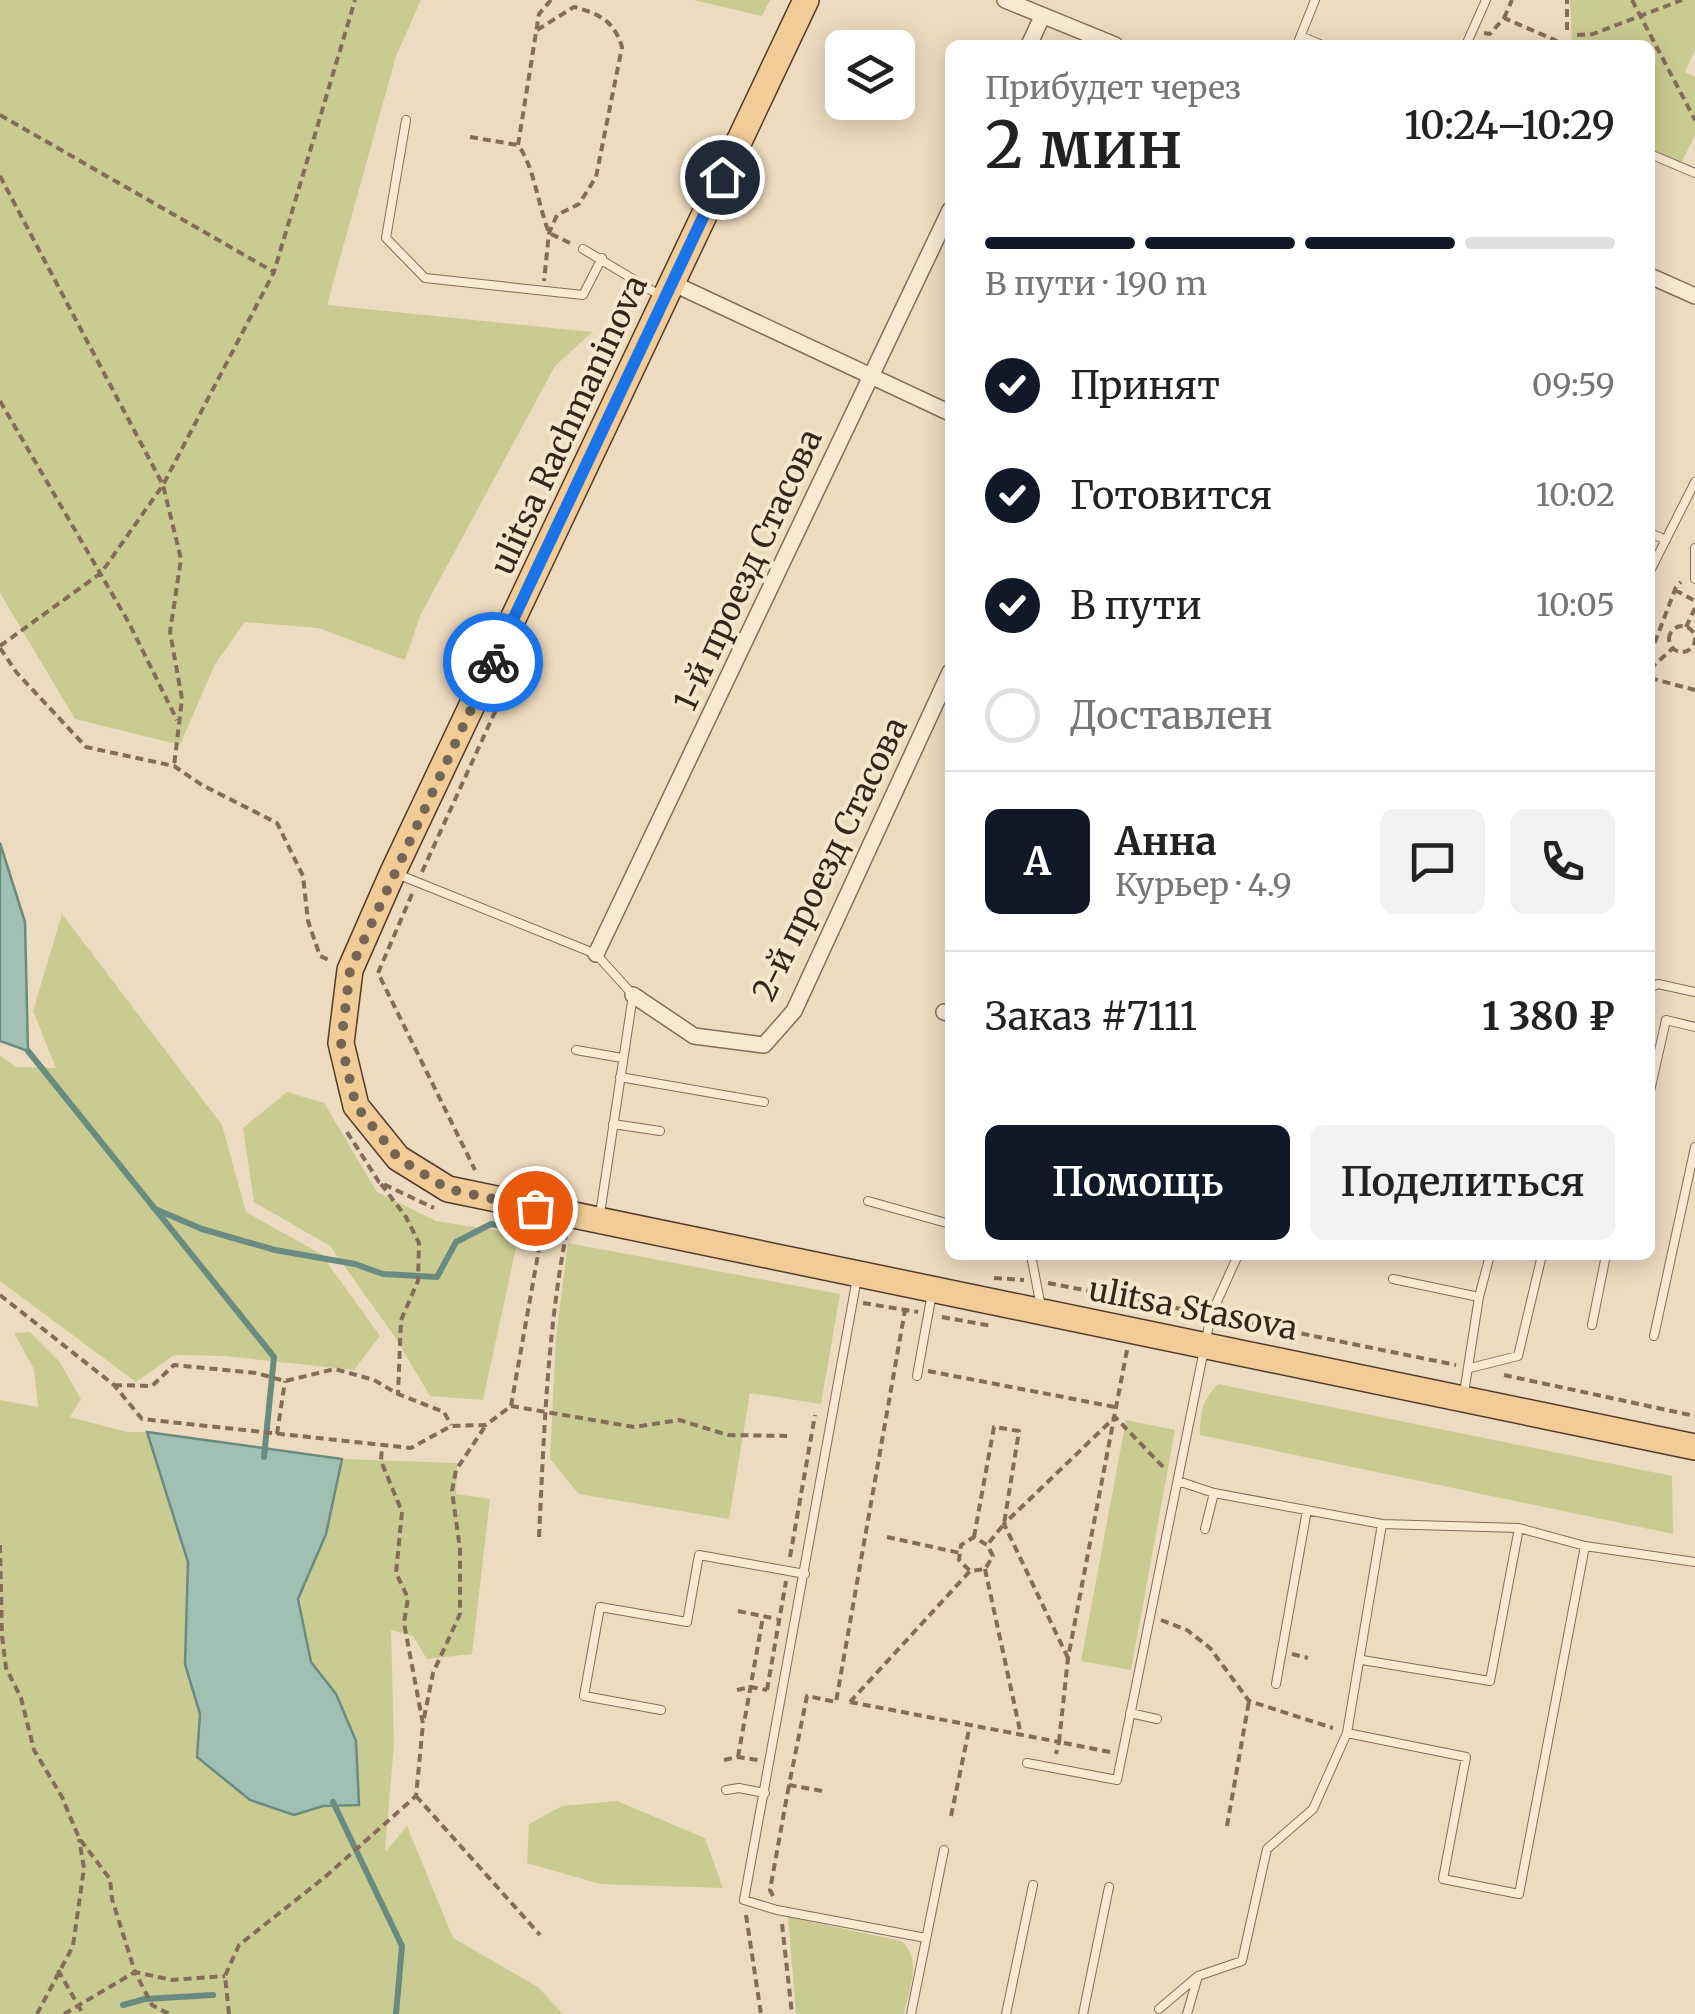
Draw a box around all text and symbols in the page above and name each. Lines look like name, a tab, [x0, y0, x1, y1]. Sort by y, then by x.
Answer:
map controls	[825, 30, 915, 120]
button: layers	[825, 30, 915, 120]
text: Прибудет через	[985, 68, 1241, 108]
text: 10:24–10:29	[1404, 102, 1615, 149]
text: 2 мин	[985, 104, 1182, 186]
pin	[680, 135, 765, 220]
icon: home	[695, 150, 750, 205]
text: В пути · 190 m	[985, 264, 1207, 304]
street label: ulitsa Rachmaninova	[482, 269, 656, 581]
icon: check	[985, 358, 1040, 413]
text: Принят	[1070, 362, 1220, 409]
text: 09:59	[1532, 365, 1615, 405]
street label: 1-й проезд Стасова	[665, 423, 831, 717]
icon: check	[985, 468, 1040, 523]
text: Готовится	[1070, 472, 1272, 519]
text: 10:02	[1536, 475, 1615, 515]
icon: check	[985, 578, 1040, 633]
text: В пути	[1070, 582, 1202, 629]
text: 10:05	[1536, 585, 1615, 625]
courier	[443, 612, 543, 712]
icon: bike	[466, 635, 521, 690]
text: Доставлен	[1070, 692, 1273, 739]
street label: 2-й проезд Стасова	[744, 711, 916, 1007]
button: chat	[1380, 809, 1485, 914]
button: phone	[1510, 809, 1615, 914]
text: Анна	[1115, 818, 1217, 865]
text: А	[1024, 838, 1051, 885]
text: Курьер · 4.9	[1115, 865, 1292, 905]
text: Заказ #7111	[985, 993, 1197, 1040]
text: 1 380 ₽	[1482, 993, 1615, 1040]
button: Помощь	[985, 1125, 1290, 1240]
button: Поделиться	[1310, 1125, 1615, 1240]
pin	[493, 1166, 578, 1251]
icon: bag	[508, 1181, 563, 1236]
street label: ulitsa Stasova	[1085, 1269, 1301, 1349]

